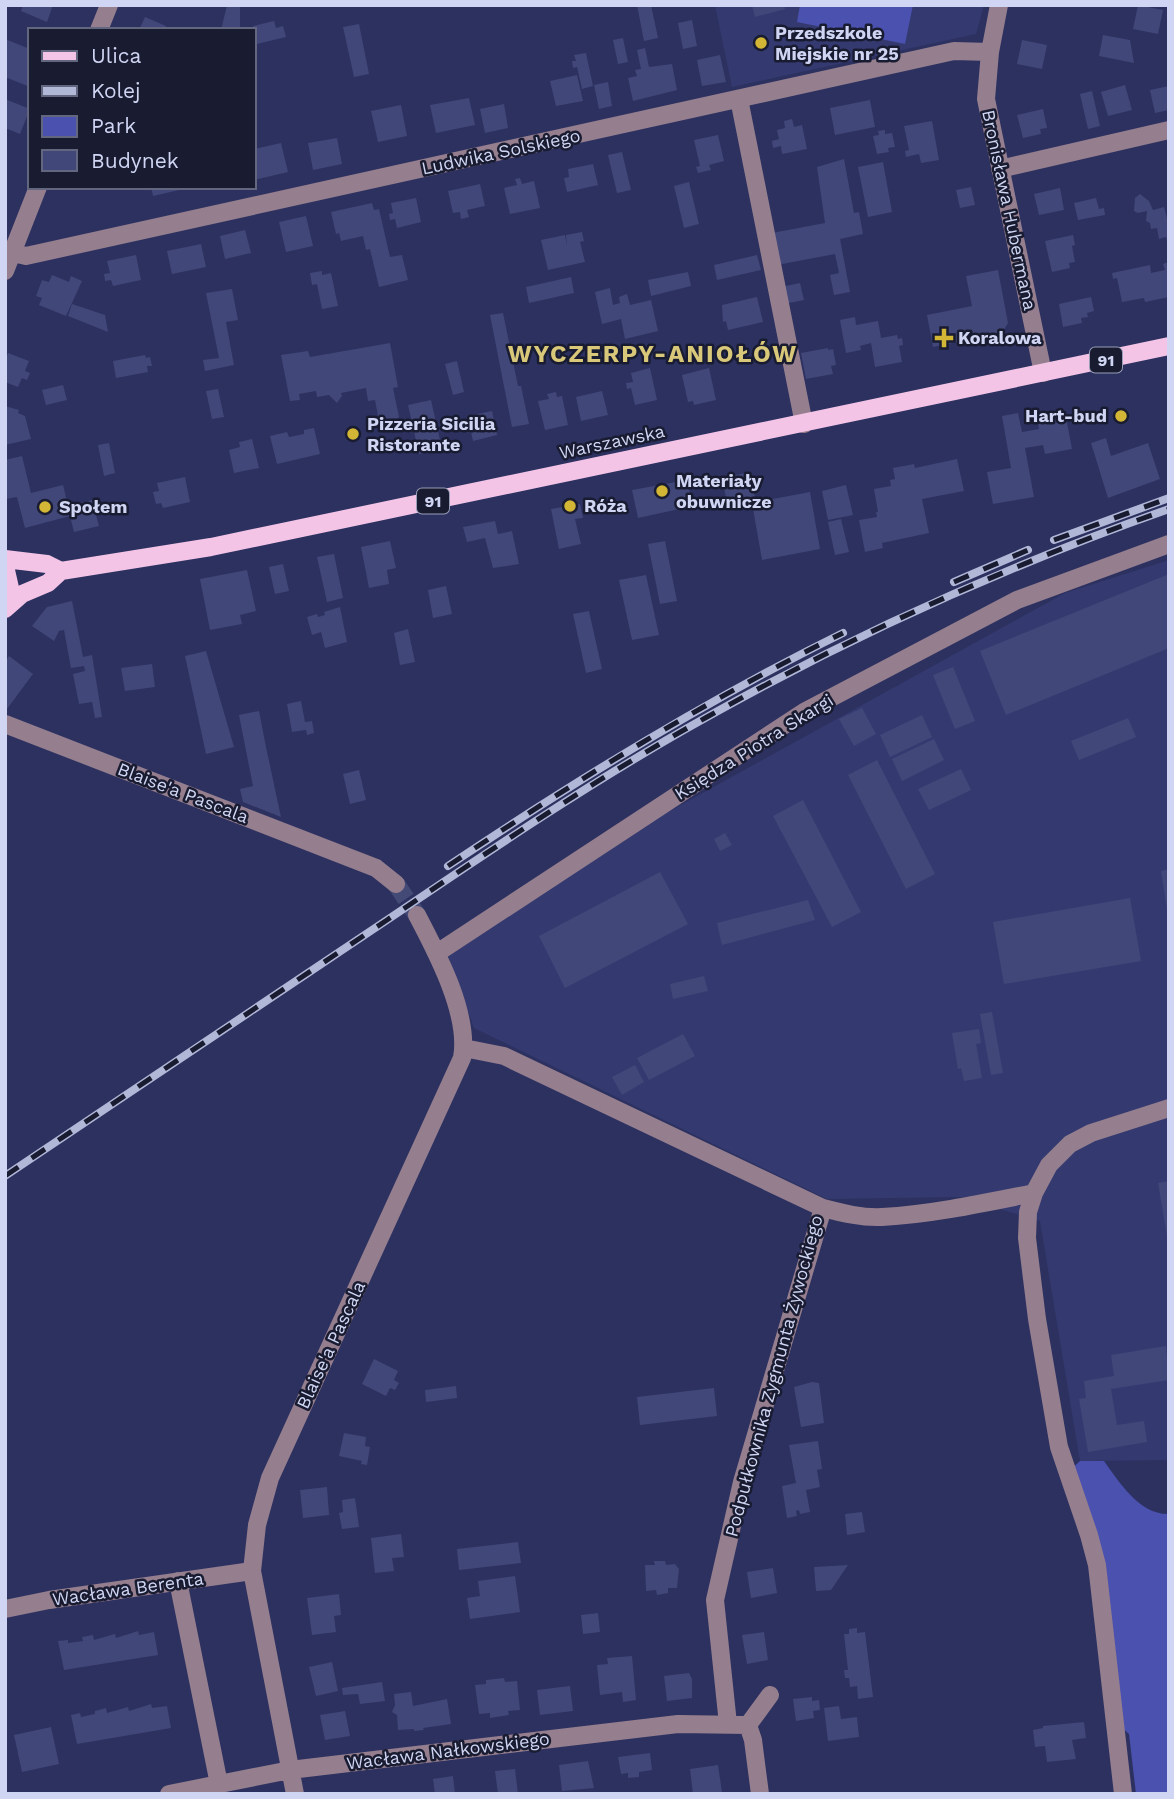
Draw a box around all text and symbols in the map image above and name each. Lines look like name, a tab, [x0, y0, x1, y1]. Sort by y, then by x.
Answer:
place label: Przedszkole Miejskie nr 25	[775, 22, 899, 64]
legend	[28, 28, 256, 189]
marker: Przedszkole Miejskie nr 25	[753, 35, 769, 51]
text: Ulica	[91, 43, 142, 68]
text: Kolej	[91, 78, 141, 103]
street label: Bronisława Hubermana	[978, 108, 1041, 312]
text: Park	[91, 113, 136, 138]
street label: Ludwika Solskiego	[420, 124, 582, 179]
text: Budynek	[91, 148, 179, 173]
place label: Koralowa	[958, 327, 1042, 348]
marker: Koralowa	[936, 330, 952, 346]
district label: WYCZERPY-ANIOŁÓW	[508, 340, 798, 368]
road number: 91	[1090, 348, 1122, 372]
place label: Hart-bud	[1025, 405, 1107, 426]
marker: Hart-bud	[1113, 408, 1129, 424]
place label: Pizzeria Sicilia Ristorante	[367, 413, 496, 455]
street label: Warszawska	[557, 420, 667, 463]
marker: Pizzeria Sicilia Ristorante	[345, 426, 361, 442]
place label: Materiały obuwnicze	[676, 470, 772, 512]
marker: Materiały obuwnicze	[654, 483, 670, 499]
road number: 91	[417, 488, 449, 514]
place label: Róża	[584, 495, 627, 516]
place label: Społem	[59, 496, 127, 517]
marker: Róża	[562, 498, 578, 514]
marker: Społem	[37, 499, 53, 515]
street label: Księdza Piotra Skargi	[671, 689, 837, 804]
street label: Blaise'a Pascala	[115, 758, 252, 827]
street label: Podpułkownika Zygmunta Żywockiego	[720, 1213, 827, 1539]
street label: Blaise'a Pascala	[292, 1278, 369, 1412]
street label: Wacława Berenta	[51, 1567, 205, 1610]
street label: Wacława Nałkowskiego	[345, 1728, 551, 1773]

